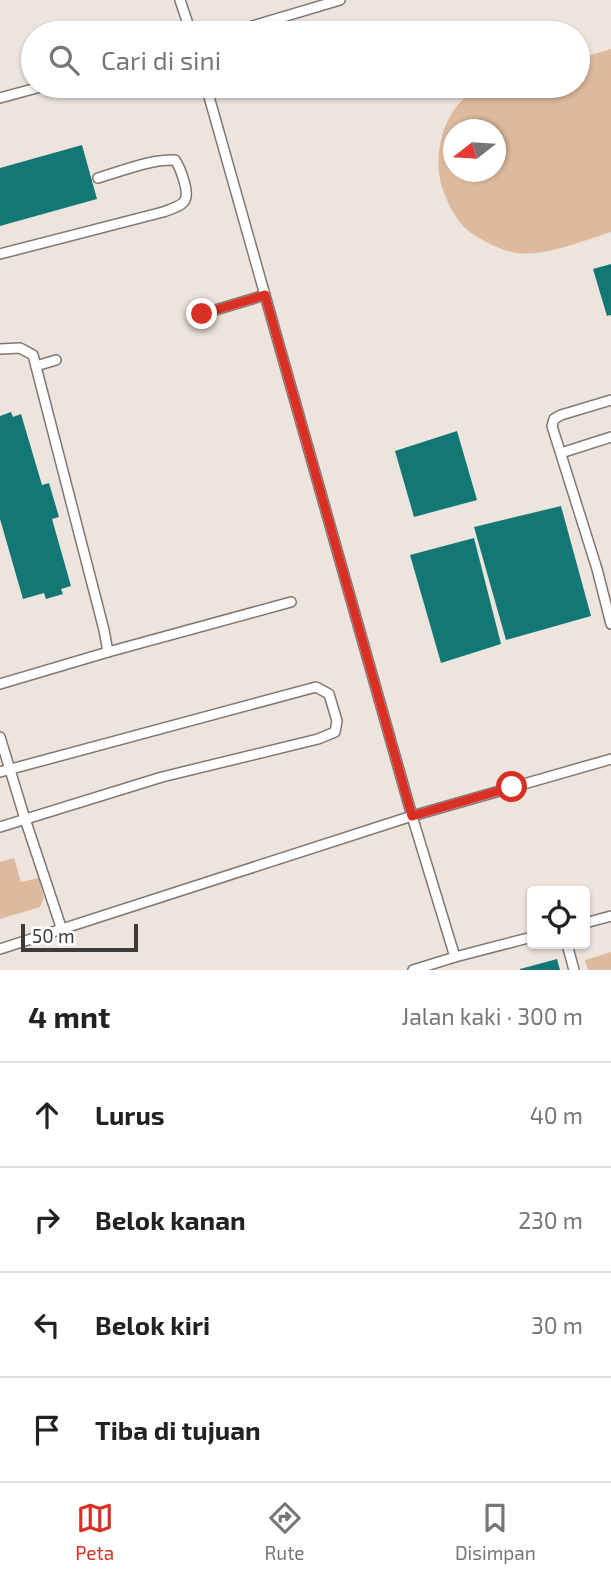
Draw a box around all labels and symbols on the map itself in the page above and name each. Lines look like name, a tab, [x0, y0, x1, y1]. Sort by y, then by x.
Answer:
north arrow	[443, 119, 506, 182]
route end	[186, 298, 217, 329]
route start	[496, 771, 527, 802]
scale bar	[21, 921, 138, 953]

